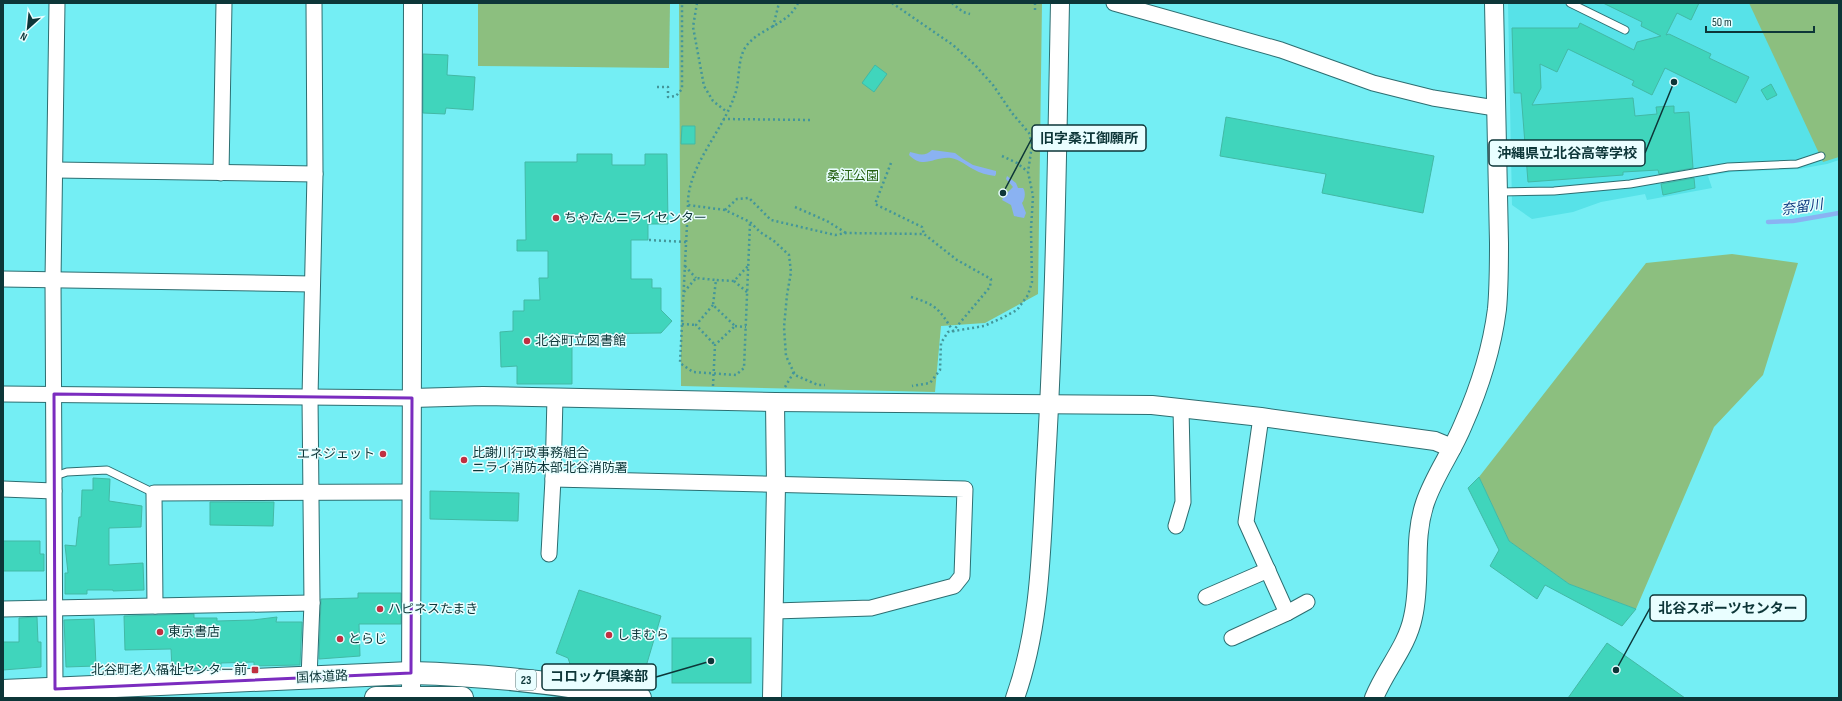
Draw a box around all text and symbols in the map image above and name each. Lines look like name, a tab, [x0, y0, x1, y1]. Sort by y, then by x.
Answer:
north arrow	[8, 8, 48, 48]
scale bar	[1706, 8, 1814, 34]
text: 50 m	[1712, 15, 1732, 30]
text: N	[18, 29, 29, 44]
callout: 旧字桑江御願所	[1032, 125, 1146, 151]
text: 旧字桑江御願所	[1040, 130, 1138, 147]
callout: 沖縄県立北谷高等学校	[1489, 140, 1645, 166]
text: 沖縄県立北谷高等学校	[1497, 145, 1637, 162]
park label: 桑江公園	[827, 168, 879, 184]
water label: 奈留川	[1780, 195, 1826, 218]
place label: ちゃたんニライセンター	[564, 210, 707, 226]
marker: ちゃたんニライセンター	[551, 213, 561, 223]
place label: 北谷町立図書館	[535, 333, 626, 349]
marker: 北谷町立図書館	[522, 336, 532, 346]
place label: 比謝川行政事務組合 ニライ消防本部北谷消防署	[472, 445, 628, 476]
place label: エネジェット	[297, 446, 375, 462]
marker: エネジェット	[378, 449, 388, 459]
marker: 比謝川行政事務組合 ニライ消防本部北谷消防署	[459, 455, 469, 465]
callout: 北谷スポーツセンター	[1650, 595, 1806, 621]
text: 北谷スポーツセンター	[1658, 600, 1798, 617]
place label: ハピネスたまき	[388, 601, 479, 617]
marker: ハピネスたまき	[375, 604, 385, 614]
place label: 東京書店	[168, 624, 220, 640]
marker: 東京書店	[155, 627, 165, 637]
place label: しまむら	[617, 627, 669, 643]
marker: しまむら	[604, 630, 614, 640]
place label: とらじ	[348, 631, 387, 647]
marker: とらじ	[335, 634, 345, 644]
place label: 北谷町老人福祉センター前	[91, 662, 247, 678]
callout: コロッケ倶楽部	[542, 664, 656, 690]
marker: 北谷町老人福祉センター前	[250, 665, 260, 675]
street label: 国体道路	[296, 668, 348, 686]
text: コロッケ倶楽部	[550, 668, 648, 685]
road number: 23	[516, 670, 536, 690]

